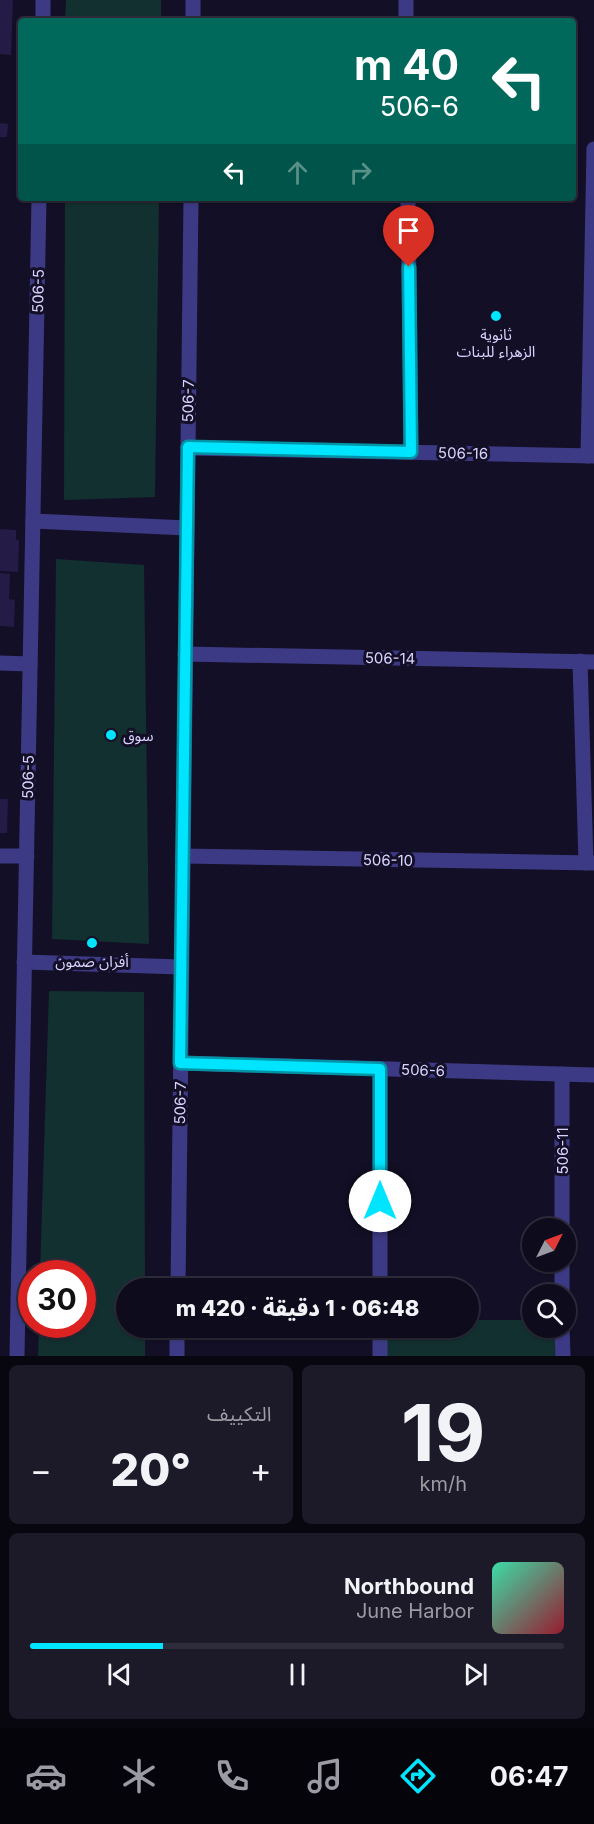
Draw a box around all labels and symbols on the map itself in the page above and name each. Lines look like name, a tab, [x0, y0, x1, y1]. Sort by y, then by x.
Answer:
pin	[383, 205, 434, 267]
street label: 506-5	[28, 269, 48, 313]
marker: ثانوية الزهراء للبنات	[489, 309, 503, 323]
place label: ثانوية الزهراء للبنات	[457, 325, 535, 361]
street label: 506-7	[178, 379, 198, 423]
street label: 506-16	[438, 443, 488, 463]
street label: 506-14	[365, 648, 415, 668]
place label: سوق	[123, 726, 154, 745]
marker: سوق	[104, 728, 118, 742]
street label: 506-5	[18, 755, 38, 799]
street label: 506-10	[363, 850, 413, 870]
marker: أفران صمون	[85, 936, 99, 950]
place label: أفران صمون	[55, 952, 129, 971]
street label: 506-6	[401, 1060, 445, 1080]
street label: 506-7	[170, 1081, 190, 1125]
street label: 506-11	[553, 1128, 572, 1175]
position arrow	[348, 1169, 412, 1233]
north arrow	[522, 1218, 576, 1272]
speed limit sign: 30	[18, 1260, 96, 1338]

